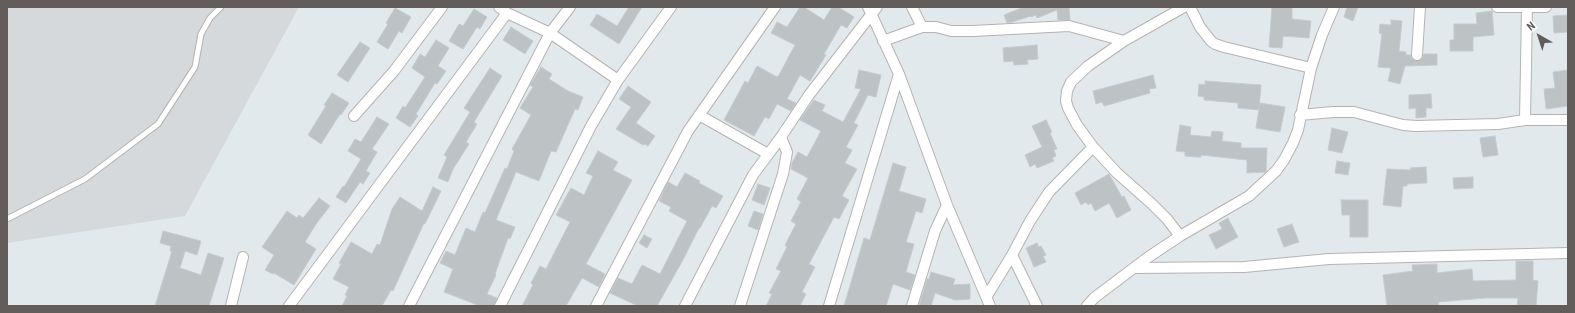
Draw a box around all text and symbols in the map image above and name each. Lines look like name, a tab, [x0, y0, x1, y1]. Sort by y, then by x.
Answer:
north arrow	[1519, 16, 1559, 56]
text: N	[1524, 19, 1538, 33]

